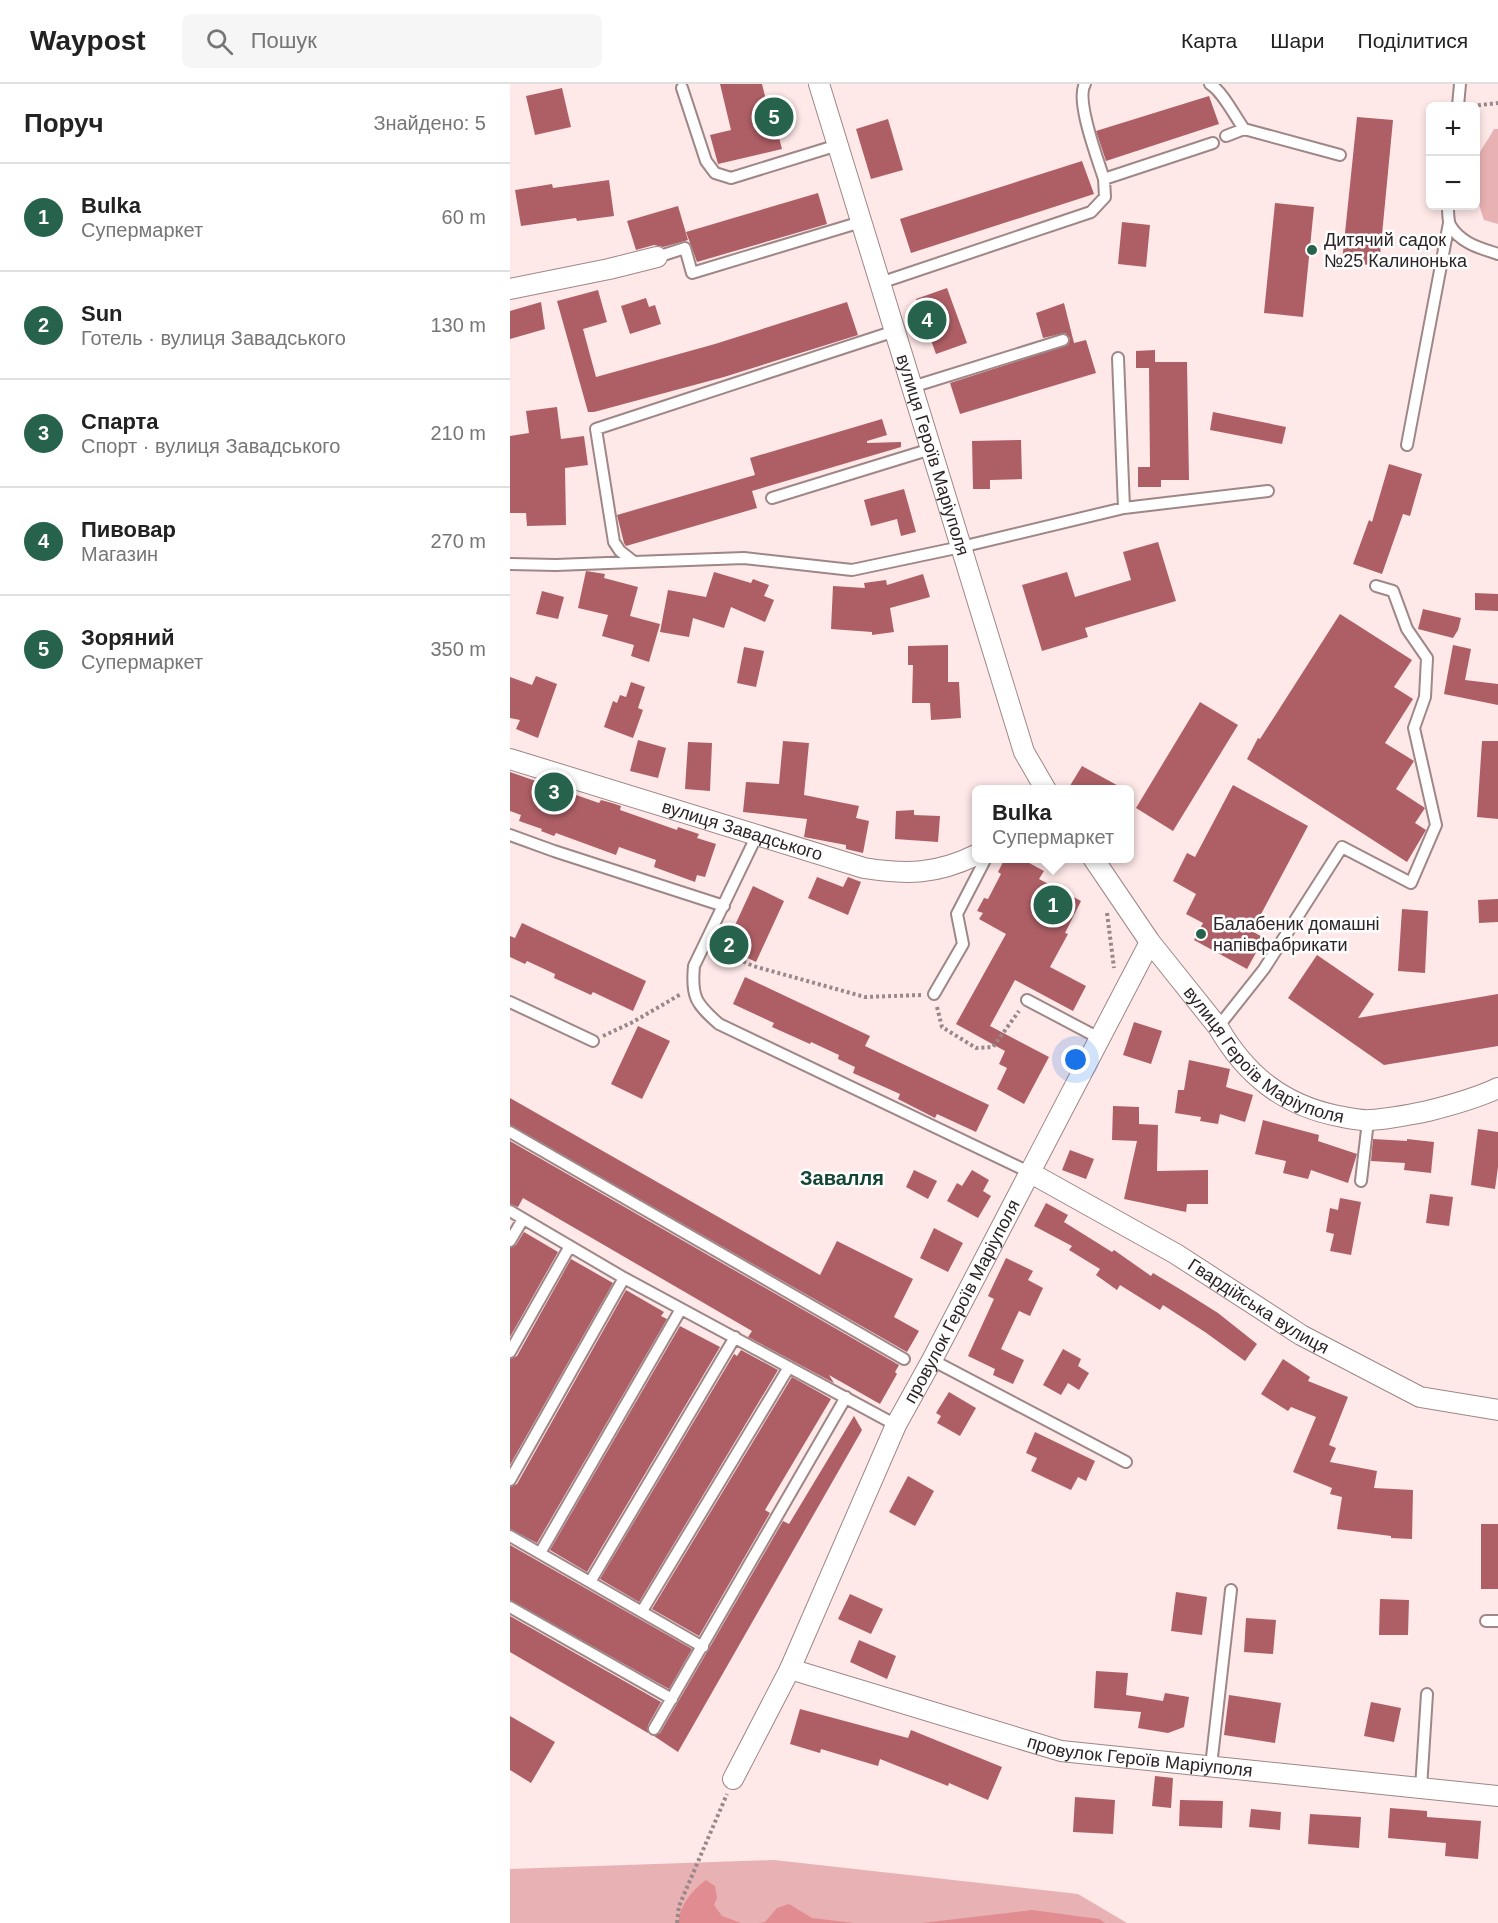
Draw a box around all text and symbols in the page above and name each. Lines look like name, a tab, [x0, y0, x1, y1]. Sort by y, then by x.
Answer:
search box	[182, 14, 602, 68]
text: Waypost	[30, 25, 146, 56]
icon: search	[203, 25, 236, 58]
text: Пошук	[251, 28, 317, 53]
text: Карта	[1181, 29, 1237, 52]
text: Шари	[1270, 29, 1325, 52]
text: Поділитися	[1358, 29, 1468, 52]
pin: 5	[754, 94, 794, 140]
map controls	[1426, 102, 1480, 210]
button: +	[1426, 102, 1480, 156]
text: Поруч	[24, 108, 104, 138]
text: Знайдено: 5	[373, 112, 486, 134]
button: −	[1426, 156, 1480, 210]
text: Bulka	[81, 193, 141, 218]
text: 1	[38, 206, 49, 228]
text: 60 m	[442, 206, 486, 228]
text: Супермаркет	[81, 219, 203, 241]
place label: Дитячий садок №25 Калинонька	[1324, 230, 1468, 271]
marker: Дитячий садок №25 Калинонька	[1305, 243, 1319, 257]
pin: 4	[908, 298, 946, 342]
text: Sun	[81, 301, 123, 326]
text: 2	[38, 314, 49, 336]
text: 130 m	[430, 314, 486, 336]
text: Готель · вулиця Завадського	[81, 327, 346, 349]
street label: вулиця Героїв Маріуполя	[893, 352, 973, 558]
text: Спарта	[81, 409, 159, 434]
text: 3	[38, 422, 49, 444]
text: 210 m	[430, 422, 486, 444]
text: Спорт · вулиця Завадського	[81, 435, 340, 457]
text: Пивовар	[81, 517, 176, 542]
text: 4	[38, 530, 49, 552]
text: 270 m	[430, 530, 486, 552]
text: Магазин	[81, 543, 158, 565]
text: Зоряний	[81, 625, 175, 650]
text: 5	[38, 638, 49, 660]
text: 350 m	[430, 638, 486, 660]
text: Супермаркет	[81, 651, 203, 673]
pin: 3	[534, 770, 573, 814]
popup	[972, 785, 1134, 863]
street label: вулиця Завадського	[660, 796, 825, 865]
text: Bulka	[992, 800, 1052, 825]
text: Супермаркет	[992, 826, 1114, 848]
pin: 1	[1034, 882, 1072, 928]
place label: Балабеник домашні напівфабрикати	[1213, 914, 1380, 955]
pin: 2	[710, 922, 748, 968]
marker: Балабеник домашні напівфабрикати	[1194, 927, 1208, 941]
street label: вулиця Героїв Маріуполя	[1180, 982, 1346, 1127]
your location	[1061, 1045, 1090, 1074]
district label: Завалля	[800, 1167, 884, 1189]
street label: провулок Героїв Маріуполя	[900, 1196, 1024, 1407]
street label: Гвардійська вулиця	[1184, 1255, 1332, 1358]
street label: провулок Героїв Маріуполя	[1025, 1731, 1254, 1781]

